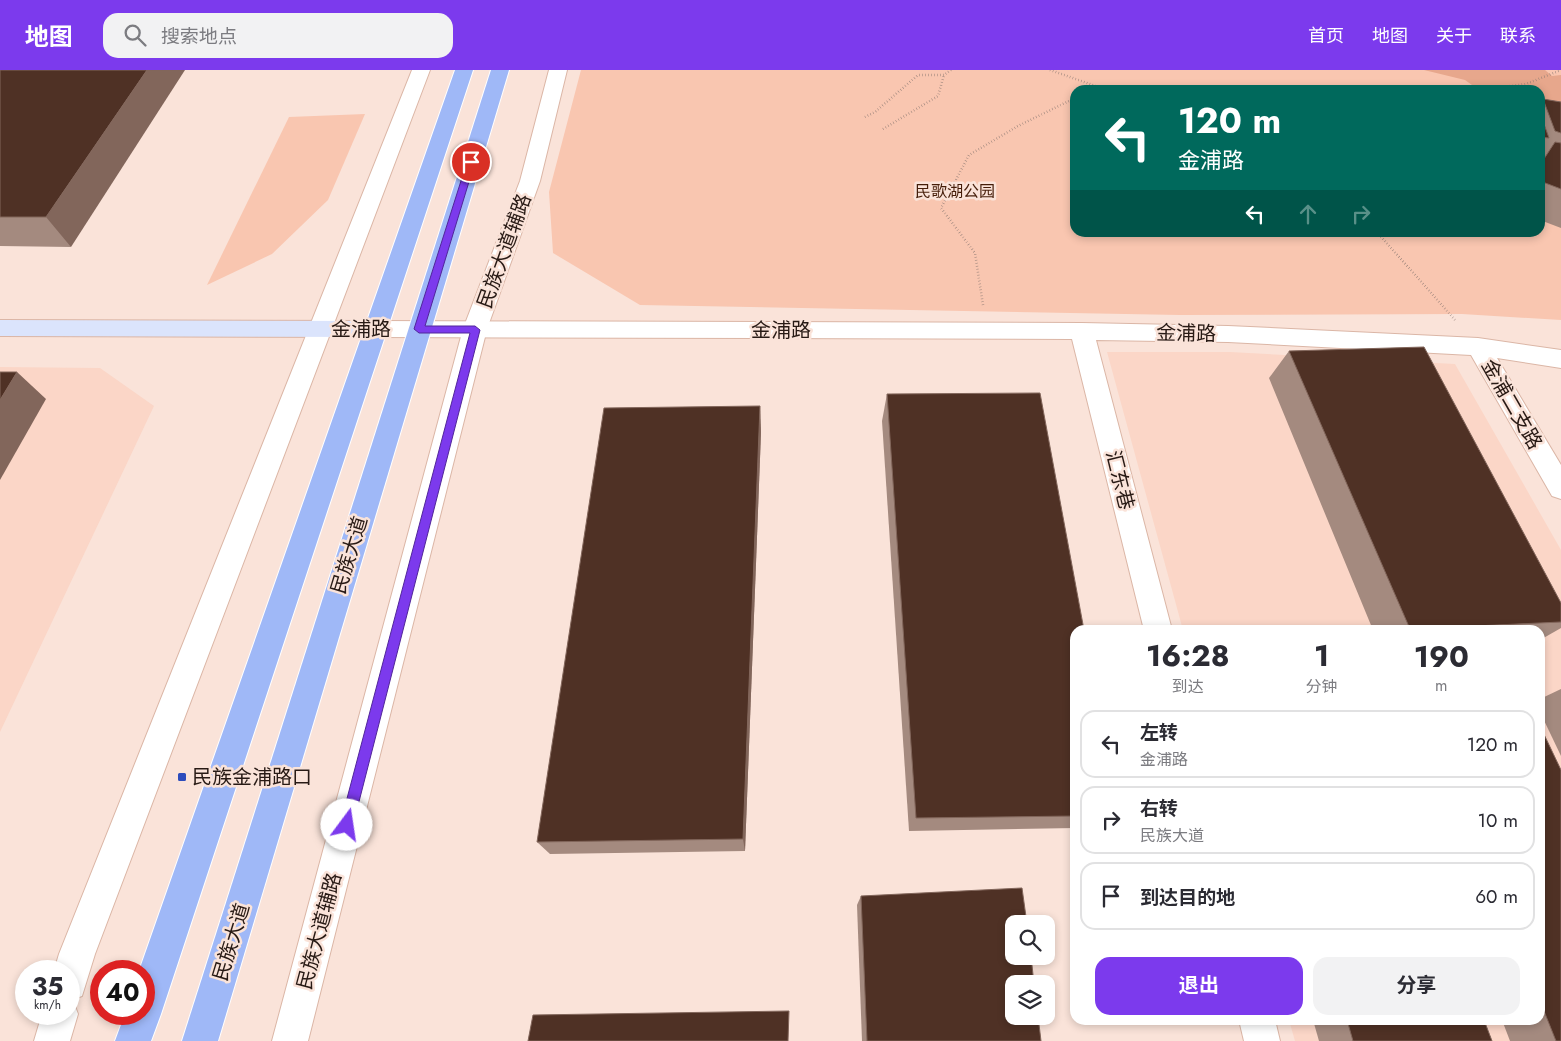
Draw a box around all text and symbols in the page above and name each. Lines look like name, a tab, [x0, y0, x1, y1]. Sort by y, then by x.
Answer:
search box	[103, 13, 453, 58]
text: 地图	[25, 19, 73, 54]
icon: search	[121, 21, 149, 49]
text: 搜索地点	[161, 23, 237, 50]
text: 首页	[1308, 23, 1344, 49]
text: 地图	[1372, 23, 1408, 49]
text: 关于	[1436, 23, 1472, 49]
text: 联系	[1500, 23, 1536, 49]
text: 120 m	[1178, 96, 1281, 146]
icon: left	[1095, 105, 1160, 170]
pin	[450, 141, 492, 183]
text: 金浦路	[1178, 144, 1244, 176]
icon: arrive	[457, 148, 485, 176]
park label: 民歌湖公园	[915, 180, 995, 203]
street label: 民族大道辅路	[470, 190, 539, 313]
icon: left	[1241, 200, 1269, 228]
icon: ahead	[1294, 200, 1322, 228]
icon: right	[1347, 200, 1375, 228]
street label: 金浦路	[331, 315, 391, 344]
street label: 金浦路	[751, 316, 811, 345]
street label: 金浦路	[1156, 318, 1216, 349]
street label: 金浦二支路	[1474, 354, 1549, 455]
street label: 汇东巷	[1098, 448, 1141, 513]
street label: 民族大道	[324, 513, 375, 598]
text: 16:28	[1146, 634, 1230, 677]
text: 1	[1314, 634, 1329, 677]
text: 190	[1414, 635, 1469, 678]
text: m	[1435, 674, 1448, 697]
text: 到达	[1172, 675, 1204, 698]
text: 分钟	[1306, 675, 1338, 698]
text: 左转	[1140, 719, 1178, 746]
icon: left	[1097, 730, 1125, 758]
text: 120 m	[1467, 731, 1518, 758]
text: 金浦路	[1140, 748, 1188, 771]
place label: 民族金浦路口	[192, 763, 312, 792]
marker: 民族金浦路口	[176, 771, 188, 783]
text: 右转	[1140, 795, 1178, 822]
position arrow	[320, 798, 372, 850]
icon: right	[1097, 806, 1125, 834]
text: 10 m	[1478, 807, 1518, 834]
text: 民族大道	[1140, 824, 1204, 847]
street label: 民族大道辅路	[290, 869, 349, 993]
icon: arrive	[1097, 882, 1125, 910]
text: 60 m	[1475, 883, 1518, 910]
text: 到达目的地	[1140, 884, 1235, 911]
street label: 民族大道	[206, 900, 257, 985]
map controls	[1005, 915, 1055, 1025]
button: search	[1005, 915, 1055, 965]
button: 退出	[1095, 957, 1303, 1015]
button: 分享	[1313, 957, 1520, 1015]
speed limit sign: 40	[90, 960, 155, 1025]
text: 35	[32, 968, 63, 1004]
button: layers	[1005, 975, 1055, 1025]
text: km/h	[34, 996, 61, 1014]

